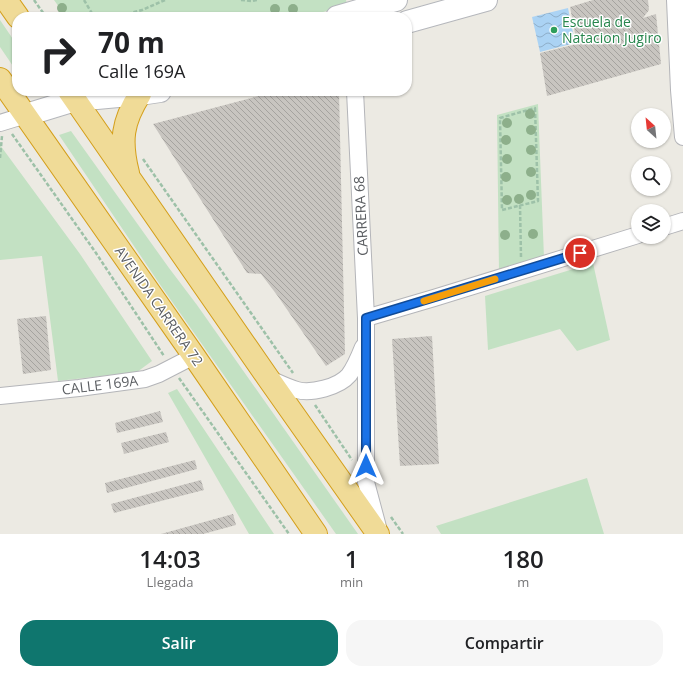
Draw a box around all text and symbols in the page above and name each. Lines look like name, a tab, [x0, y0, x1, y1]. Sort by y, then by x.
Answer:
place label: Escuela de Natacion Jugiro	[562, 12, 662, 47]
text: 70 m	[98, 23, 165, 61]
marker: Escuela de Natacion Jugiro	[549, 25, 559, 35]
icon: right	[32, 28, 84, 80]
text: Calle 169A	[98, 59, 185, 83]
north arrow	[631, 108, 671, 148]
map controls	[631, 108, 671, 244]
button: search	[631, 156, 671, 196]
street label: CARRERA 68	[349, 176, 372, 256]
button: layers	[631, 204, 671, 244]
pin	[563, 236, 597, 270]
street label: AVENIDA CARRERA 72	[111, 242, 208, 369]
icon: arrive	[569, 242, 591, 264]
street label: CALLE 169A	[61, 370, 139, 399]
position arrow	[345, 445, 387, 487]
text: 14:03	[139, 542, 201, 575]
text: 1	[345, 542, 359, 575]
text: 180	[503, 542, 544, 575]
text: Llegada	[147, 573, 193, 591]
text: min	[340, 573, 363, 591]
text: m	[517, 573, 529, 591]
button: Salir	[20, 620, 338, 666]
button: Compartir	[346, 620, 663, 666]

